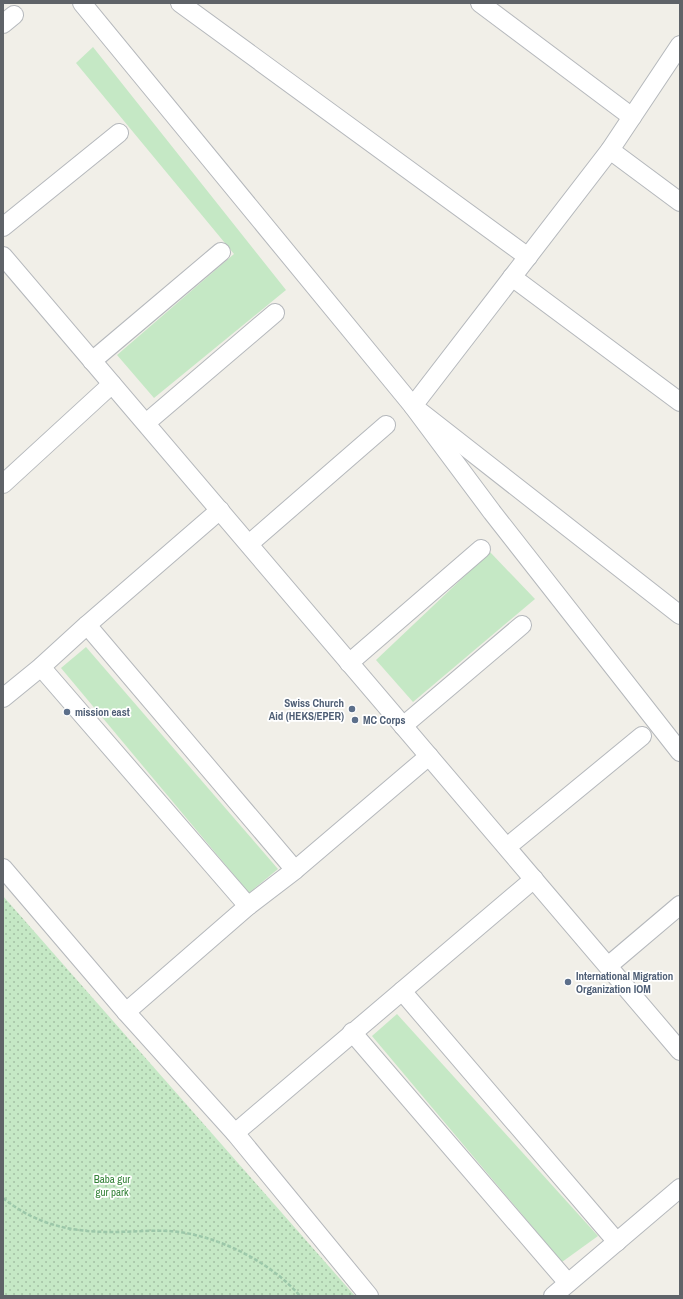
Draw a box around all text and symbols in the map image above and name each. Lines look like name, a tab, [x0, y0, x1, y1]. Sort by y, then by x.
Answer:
place label: Swiss Church Aid (HEKS/EPER)	[269, 696, 344, 723]
marker: Swiss Church Aid (HEKS/EPER)	[347, 704, 357, 714]
place label: mission east	[75, 705, 130, 719]
marker: mission east	[62, 707, 72, 717]
place label: MC Corps	[363, 713, 406, 727]
marker: MC Corps	[350, 715, 360, 725]
place label: International Migration Organization IOM	[576, 969, 673, 996]
marker: International Migration Organization IOM	[563, 977, 573, 987]
park label: Baba gur gur park	[94, 1172, 130, 1199]

